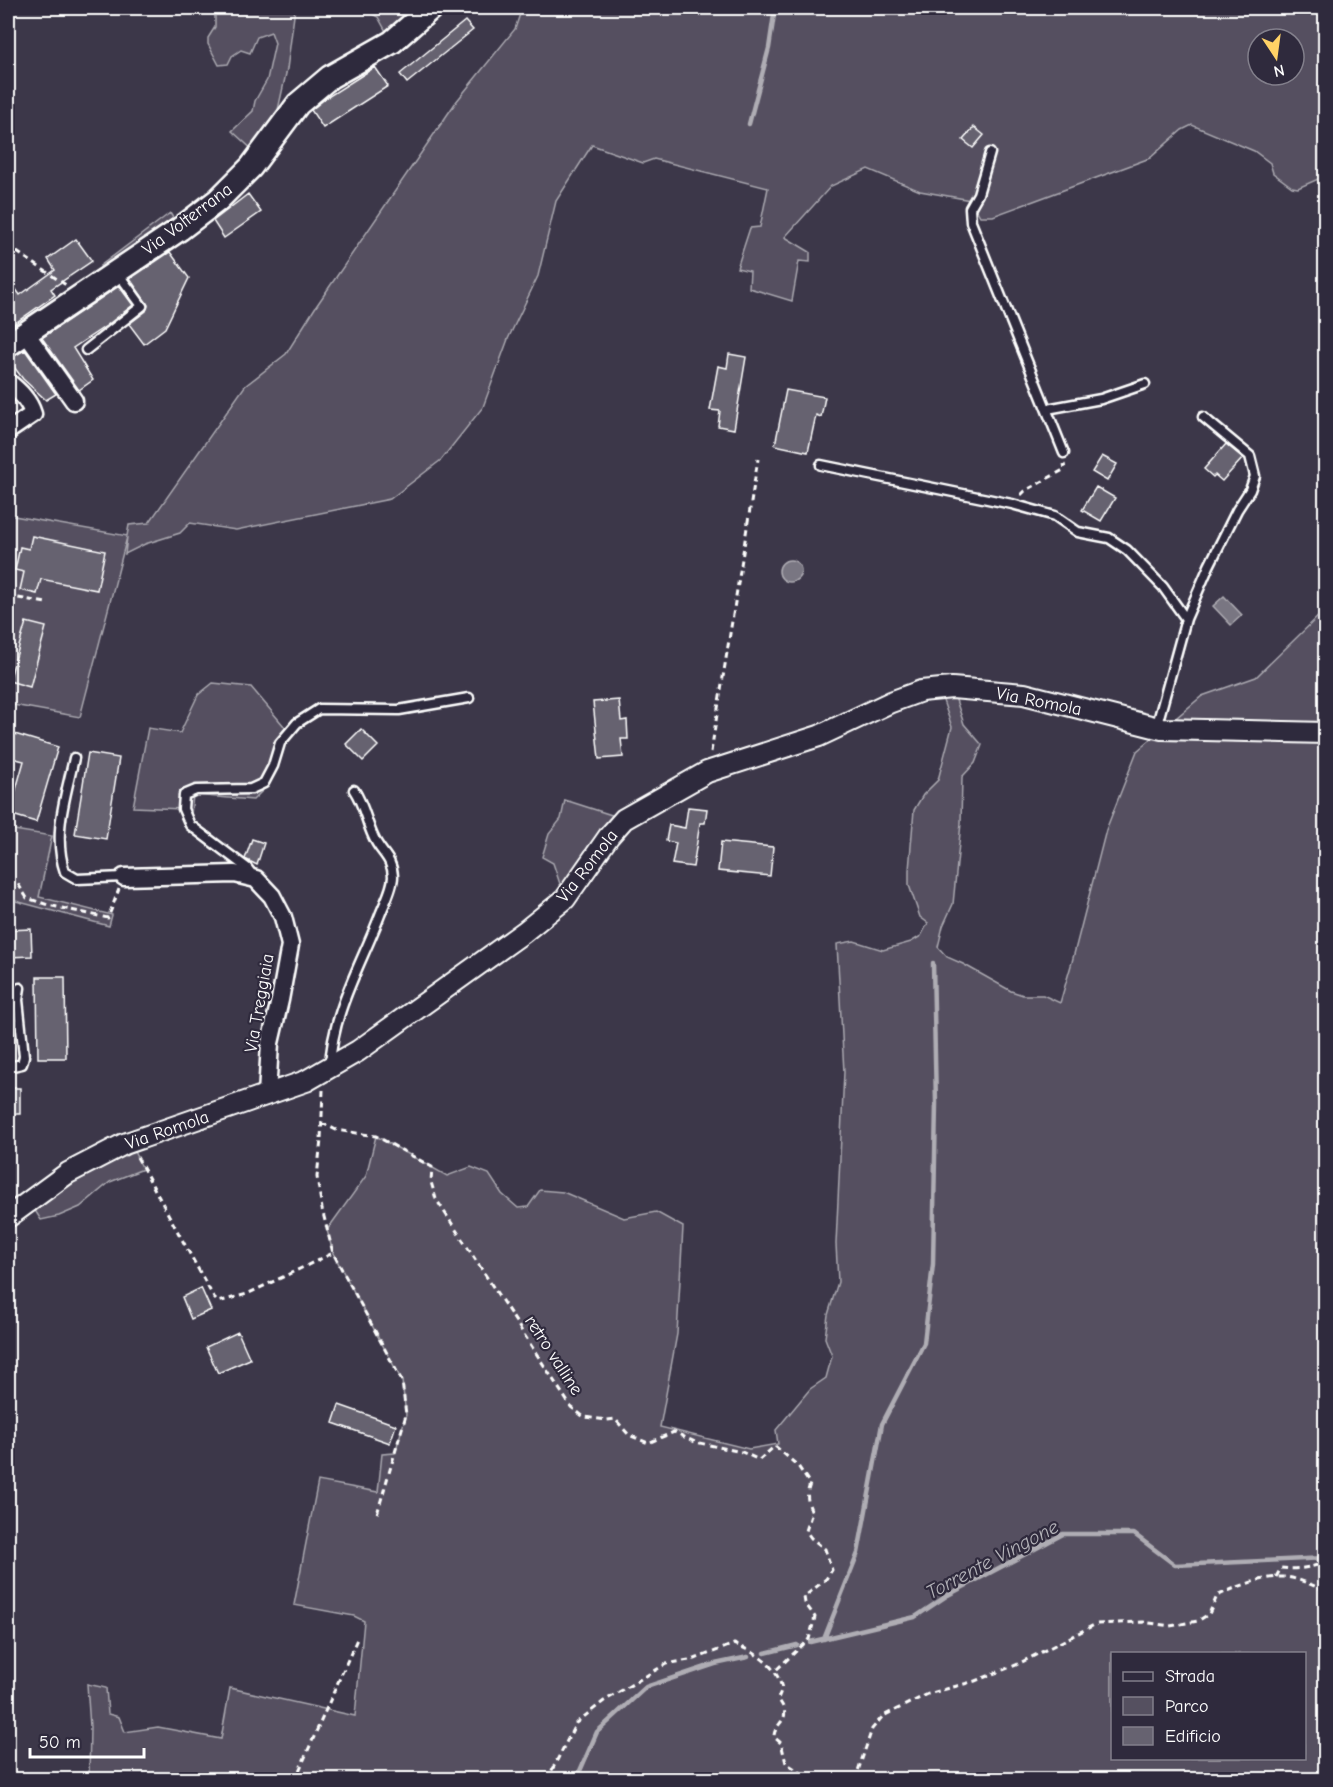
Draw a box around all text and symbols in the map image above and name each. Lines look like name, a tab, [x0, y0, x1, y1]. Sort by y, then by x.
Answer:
north arrow	[1246, 27, 1306, 87]
text: N	[1272, 61, 1286, 81]
street label: Via Volterrana	[138, 179, 236, 260]
street label: Via Romola	[994, 683, 1083, 720]
street label: Via Romola	[552, 826, 622, 907]
street label: Via Treggiaia	[240, 952, 279, 1054]
street label: Via Romola	[123, 1106, 212, 1155]
street label: retro valline	[520, 1311, 587, 1399]
water label: Torrente Vingone	[922, 1515, 1062, 1604]
legend	[1111, 1652, 1306, 1760]
text: Strada	[1165, 1666, 1215, 1687]
text: Parco	[1165, 1696, 1208, 1717]
scale bar	[30, 1721, 144, 1759]
text: Edificio	[1165, 1726, 1221, 1747]
text: 50 m	[39, 1732, 81, 1753]

